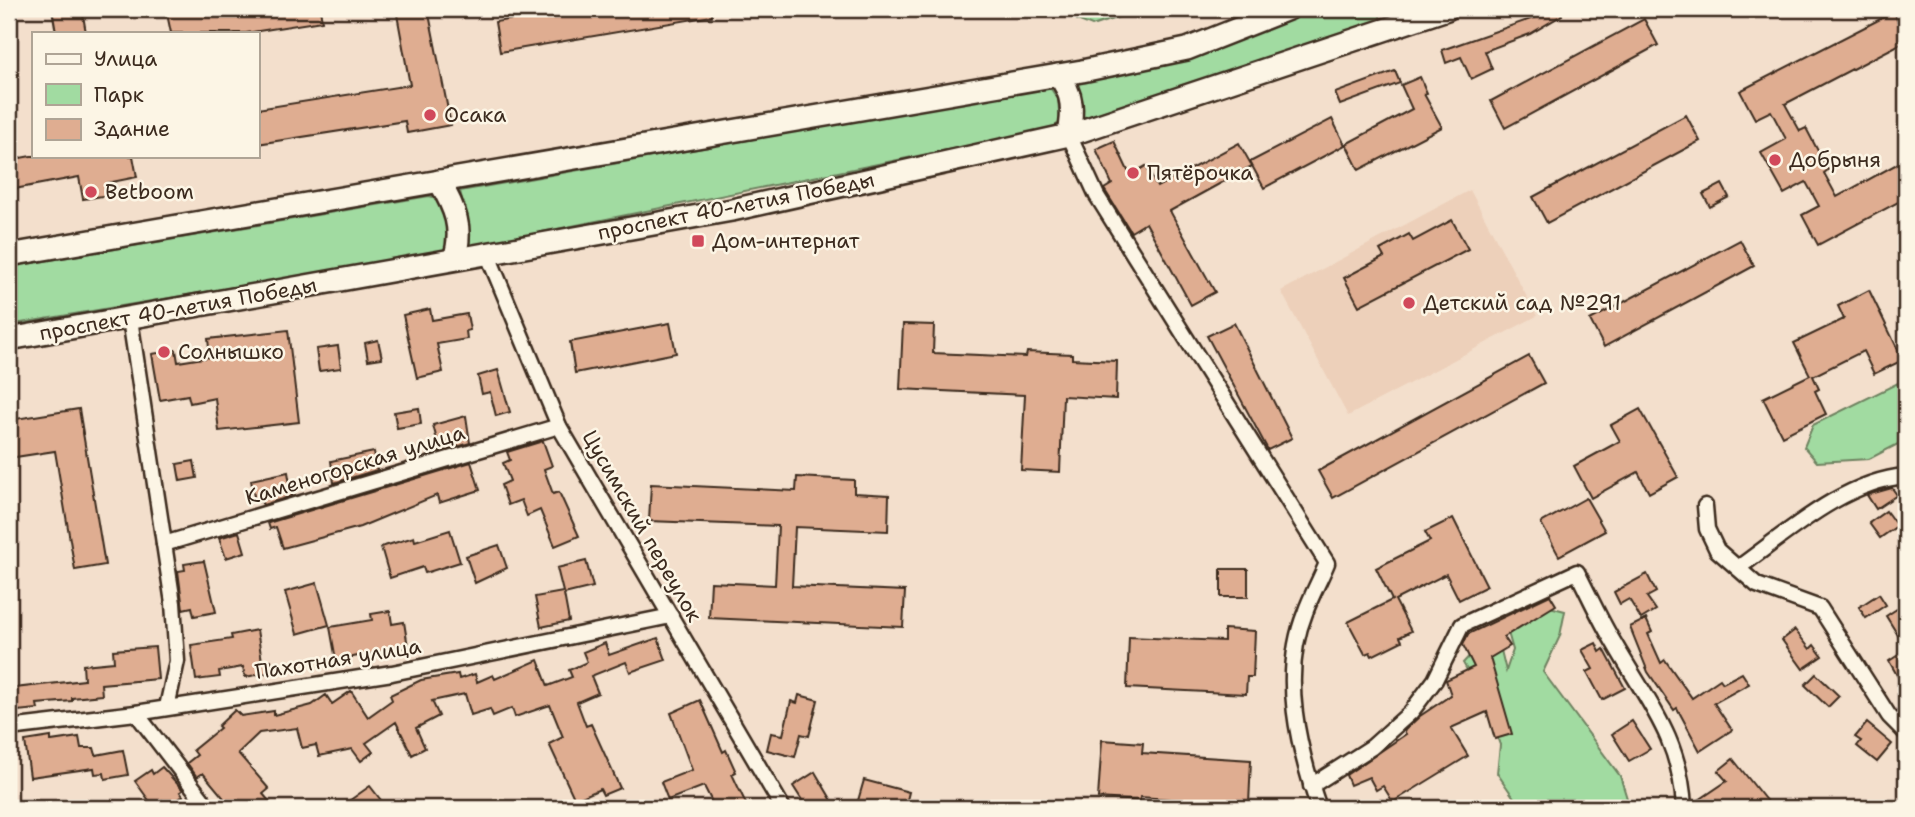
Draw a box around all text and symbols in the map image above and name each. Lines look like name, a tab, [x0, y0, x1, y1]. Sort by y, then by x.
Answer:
legend	[32, 32, 259, 158]
text: Улица	[94, 45, 157, 73]
text: Парк	[94, 81, 144, 109]
place label: Осака	[444, 101, 506, 129]
marker: Осака	[422, 107, 438, 123]
text: Здание	[94, 115, 170, 143]
place label: Добрыня	[1789, 146, 1881, 174]
marker: Добрыня	[1767, 152, 1783, 168]
place label: Пятёрочка	[1147, 159, 1253, 187]
street label: проспект 40-летия Победы	[595, 165, 877, 247]
marker: Пятёрочка	[1125, 165, 1141, 181]
place label: Betboom	[105, 178, 194, 206]
marker: Betboom	[83, 184, 99, 200]
place label: Дом-интернат	[712, 227, 860, 255]
marker: Дом-интернат	[690, 233, 706, 249]
street label: проспект 40-летия Победы	[37, 271, 319, 347]
place label: Детский сад №291	[1423, 289, 1621, 317]
marker: Детский сад №291	[1401, 295, 1417, 311]
place label: Солнышко	[178, 338, 284, 366]
marker: Солнышко	[156, 344, 172, 360]
street label: Каменогорская улица	[242, 418, 468, 512]
street label: Цусимский переулок	[576, 425, 708, 627]
street label: Пахотная улица	[253, 632, 423, 686]

